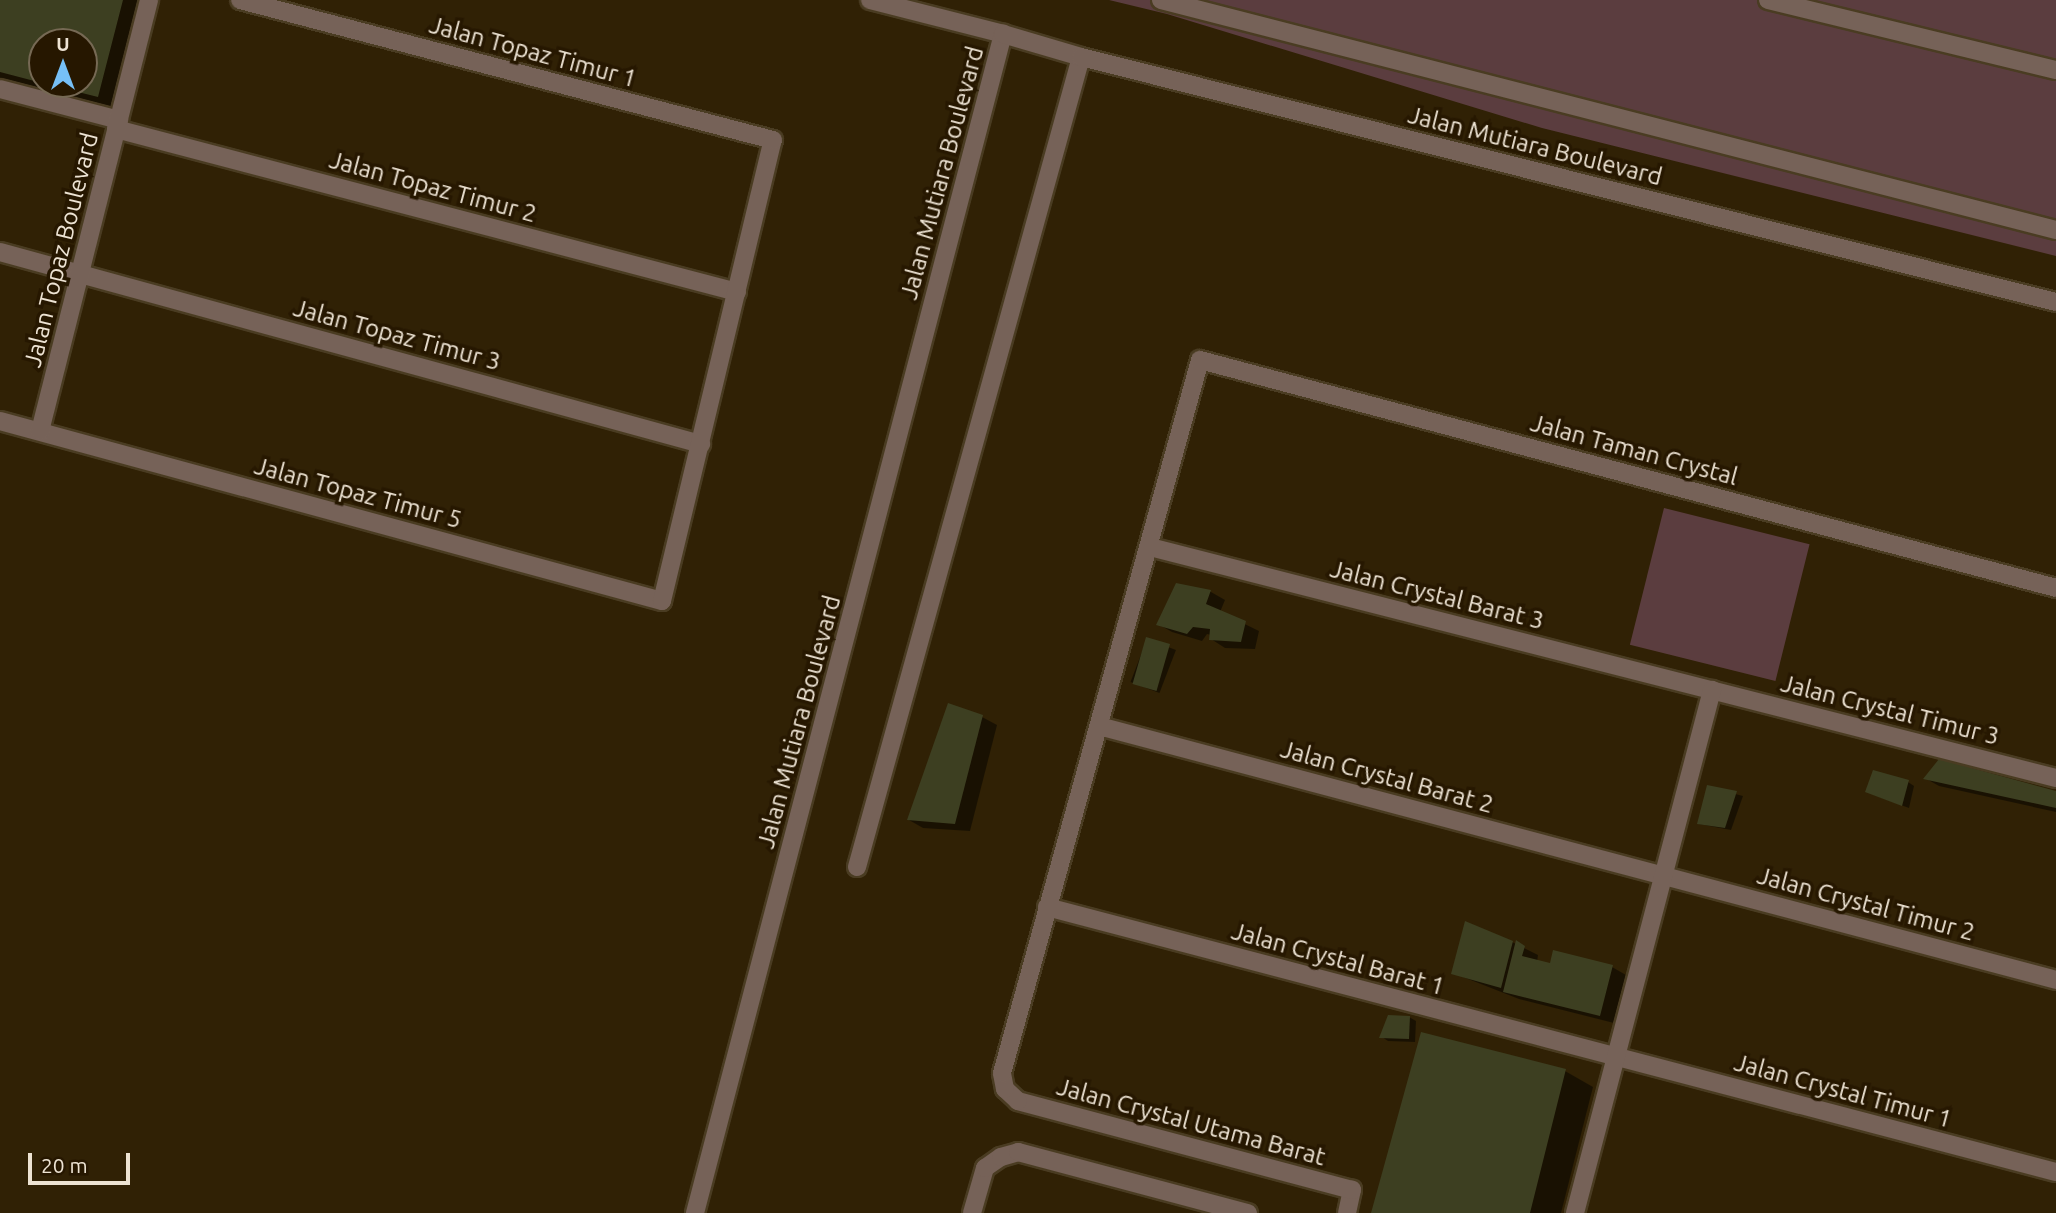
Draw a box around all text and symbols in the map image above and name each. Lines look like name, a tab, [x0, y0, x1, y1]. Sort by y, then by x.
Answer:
street label: Jalan Topaz Timur 1	[426, 10, 640, 94]
north arrow	[28, 28, 98, 98]
text: U	[56, 33, 70, 55]
street label: Jalan Mutiara Boulevard	[894, 43, 990, 303]
street label: Jalan Mutiara Boulevard	[1405, 100, 1665, 192]
street label: Jalan Topaz Boulevard	[18, 130, 104, 370]
street label: Jalan Topaz Timur 2	[326, 145, 540, 229]
street label: Jalan Topaz Timur 3	[290, 293, 504, 377]
street label: Jalan Taman Crystal	[1527, 408, 1741, 492]
street label: Jalan Topaz Timur 5	[251, 451, 465, 535]
street label: Jalan Crystal Barat 3	[1327, 555, 1547, 635]
street label: Jalan Mutiara Boulevard	[751, 592, 847, 852]
street label: Jalan Crystal Timur 3	[1778, 669, 2002, 751]
street label: Jalan Crystal Barat 2	[1277, 735, 1497, 819]
street label: Jalan Crystal Timur 2	[1754, 861, 1978, 947]
street label: Jalan Crystal Barat 1	[1228, 917, 1448, 1001]
street label: Jalan Crystal Timur 1	[1731, 1048, 1955, 1134]
street label: Jalan Crystal Utama Barat	[1054, 1072, 1328, 1172]
scale bar	[32, 1140, 133, 1184]
text: 20 m	[41, 1153, 88, 1177]

